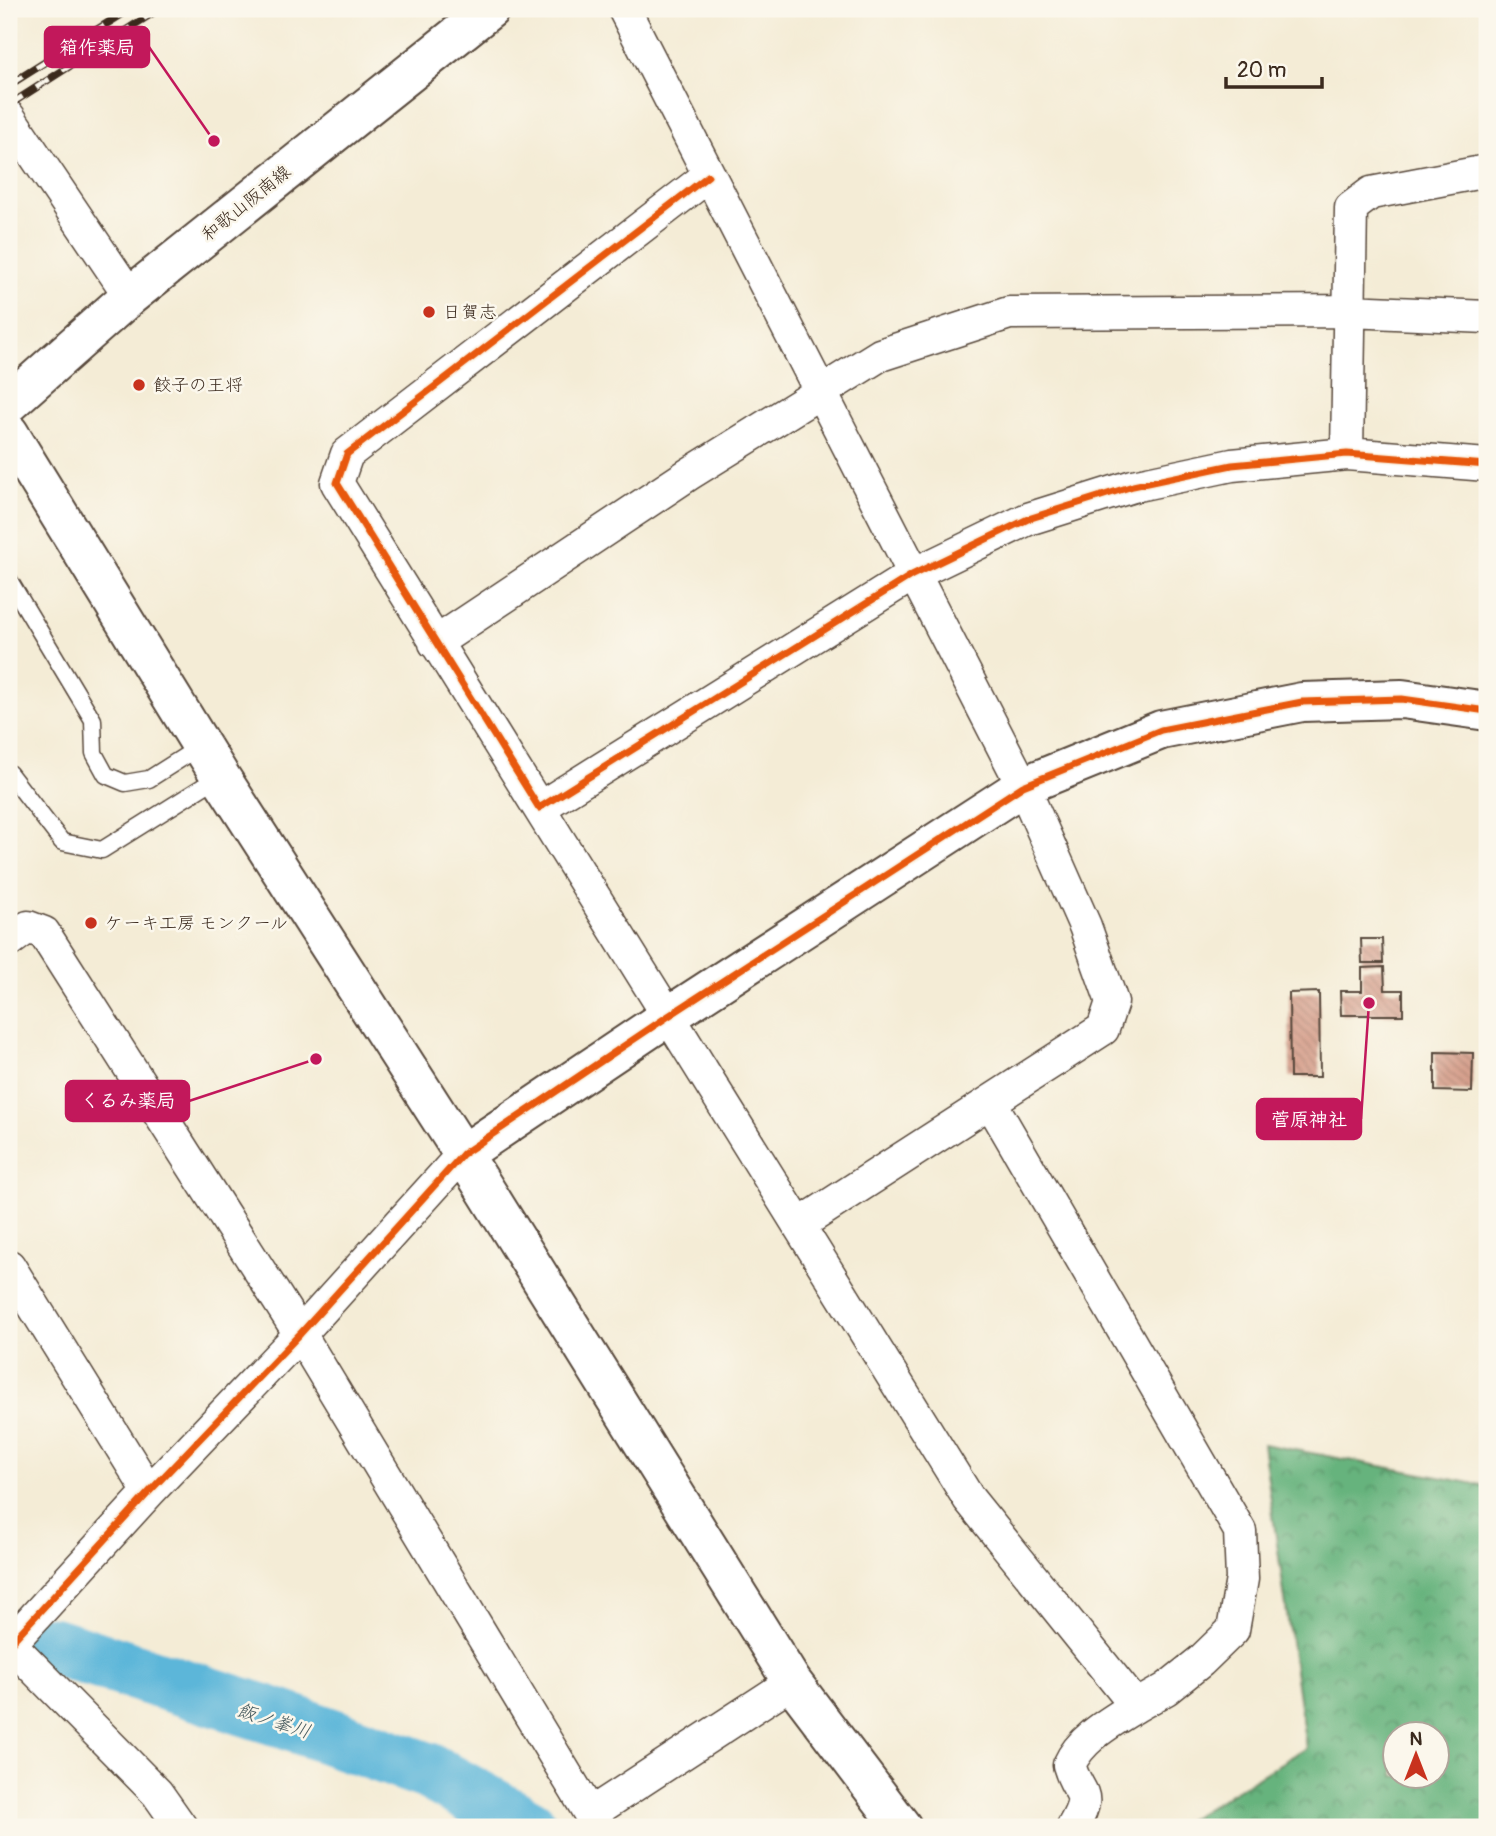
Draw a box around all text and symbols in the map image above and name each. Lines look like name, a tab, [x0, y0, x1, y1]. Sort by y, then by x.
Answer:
callout: 箱作薬局	[45, 27, 149, 67]
text: 箱作薬局	[59, 36, 135, 60]
scale bar	[1226, 46, 1323, 90]
text: 20 m	[1237, 57, 1286, 84]
street label: 和歌山阪南線	[197, 160, 296, 246]
place label: 日賀志	[443, 301, 497, 324]
marker: 日賀志	[421, 304, 437, 320]
place label: 餃子の王将	[153, 374, 243, 397]
marker: 餃子の王将	[131, 377, 147, 393]
place label: ケーキ工房 モンクール	[105, 912, 288, 935]
marker: ケーキ工房 モンクール	[83, 915, 99, 931]
callout: くるみ薬局	[66, 1081, 189, 1121]
text: くるみ薬局	[80, 1089, 176, 1113]
callout: 菅原神社	[1257, 1099, 1361, 1139]
text: 菅原神社	[1271, 1108, 1347, 1132]
water label: 飯ノ峯川	[234, 1698, 314, 1744]
north arrow	[1380, 1720, 1450, 1790]
text: N	[1410, 1727, 1423, 1751]

